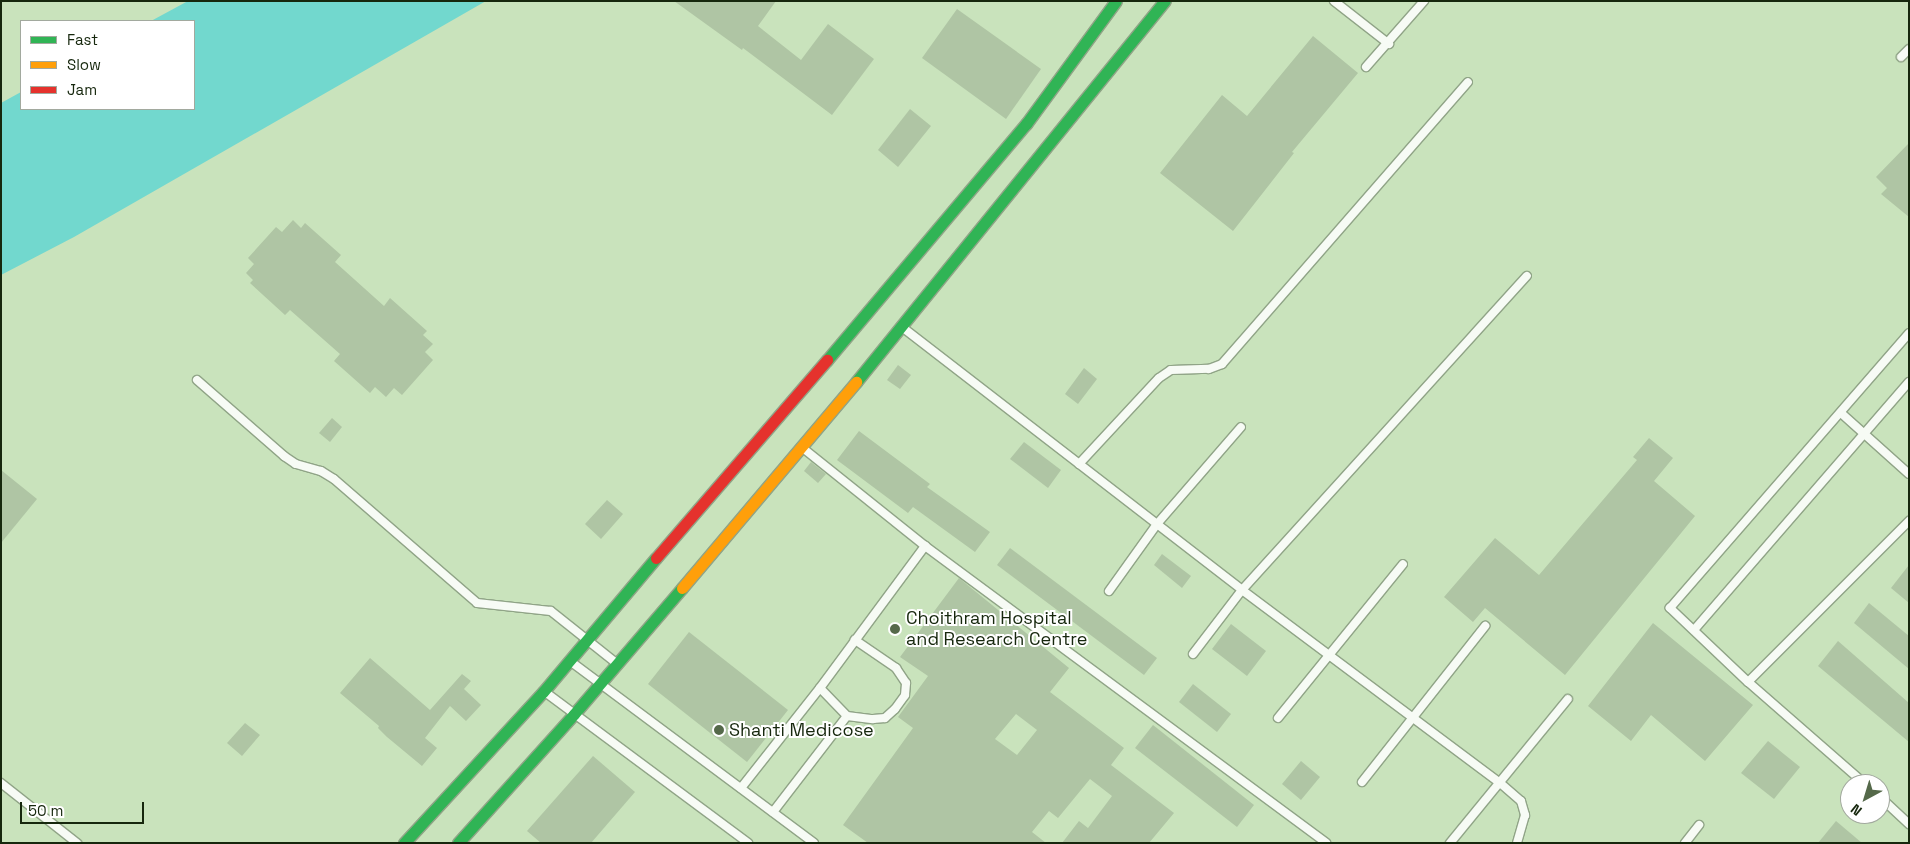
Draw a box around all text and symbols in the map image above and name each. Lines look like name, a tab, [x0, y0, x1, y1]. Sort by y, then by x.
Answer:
legend	[20, 20, 195, 110]
text: Fast	[67, 30, 98, 49]
text: Slow	[67, 55, 101, 74]
text: Jam	[67, 80, 97, 99]
place label: Choithram Hospital and Research Centre	[906, 608, 1087, 650]
marker: Choithram Hospital and Research Centre	[888, 622, 902, 636]
place label: Shanti Medicose	[729, 719, 874, 741]
marker: Shanti Medicose	[713, 724, 725, 736]
north arrow	[1840, 774, 1890, 824]
scale bar	[22, 792, 146, 824]
text: N	[1847, 800, 1866, 820]
text: 50 m	[28, 801, 63, 820]

